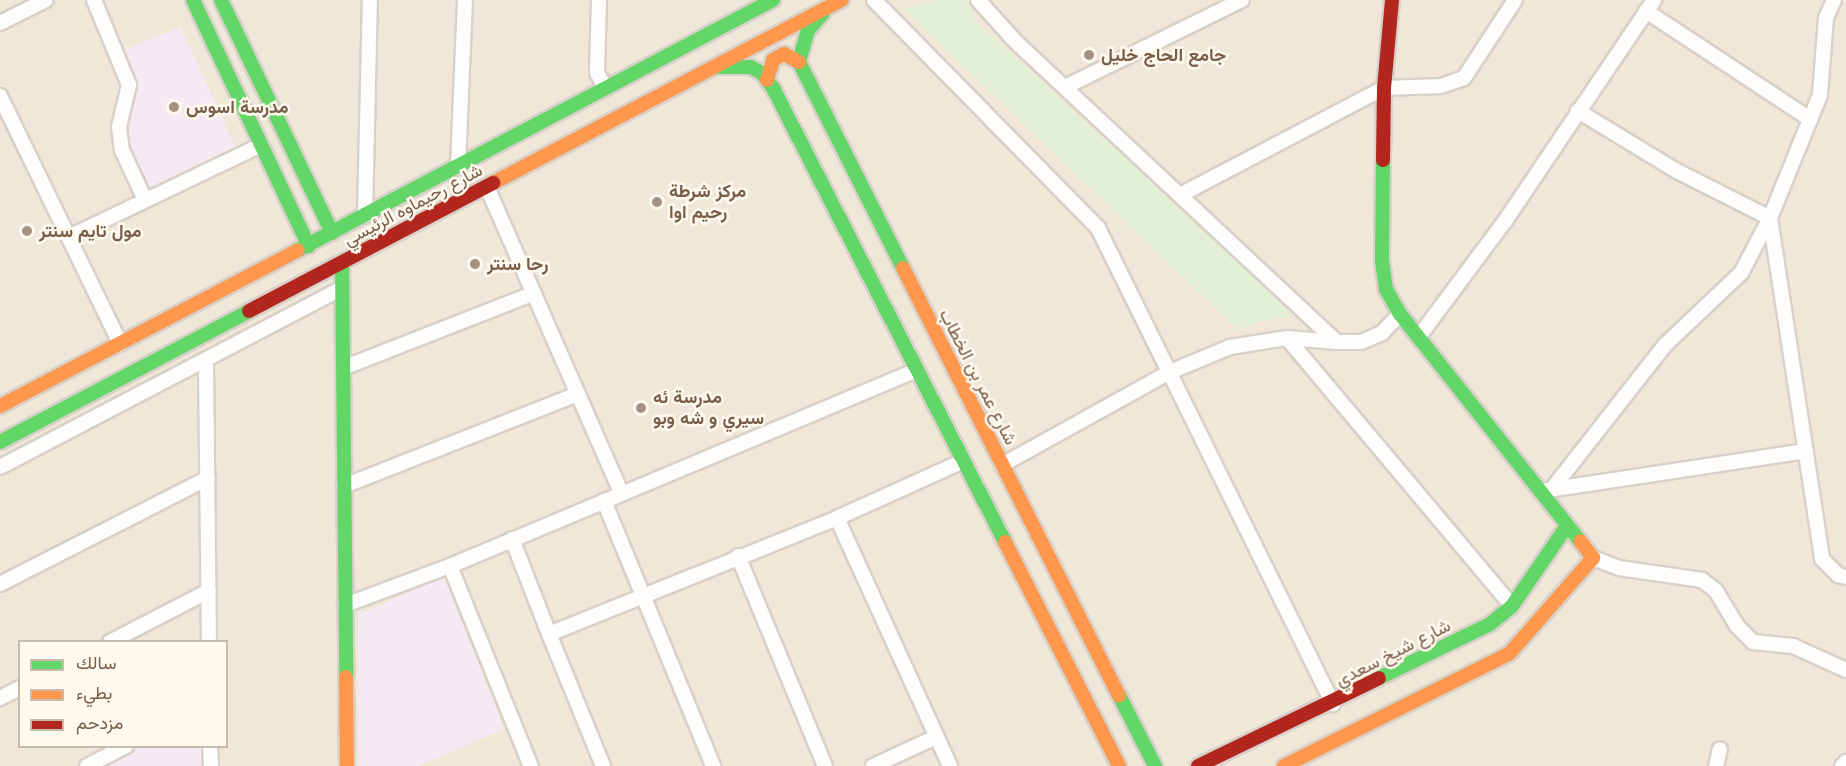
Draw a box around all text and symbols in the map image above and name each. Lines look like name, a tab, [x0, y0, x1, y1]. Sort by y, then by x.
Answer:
place label: جامع الحاج خليل	[1101, 44, 1226, 66]
marker: جامع الحاج خليل	[1082, 48, 1096, 62]
place label: مدرسة اسوس	[186, 96, 288, 118]
marker: مدرسة اسوس	[167, 100, 181, 114]
street label: شارع رحيماوه الرئيسي	[340, 159, 486, 251]
place label: مركز شرطة رحيم اوا	[669, 181, 746, 224]
marker: مركز شرطة رحيم اوا	[650, 195, 664, 209]
place label: مول تايم سنتر	[39, 220, 141, 242]
marker: مول تايم سنتر	[20, 224, 34, 238]
place label: رحا سنتر	[487, 253, 548, 275]
marker: رحا سنتر	[468, 257, 482, 271]
street label: شارع عمر بن الخطاب	[934, 305, 1022, 449]
place label: مدرسة ئه سيري و شه وبو	[653, 387, 764, 430]
marker: مدرسة ئه سيري و شه وبو	[634, 401, 648, 415]
street label: شارع شيخ سعدي	[1332, 615, 1454, 691]
legend	[18, 640, 228, 748]
text: سالك	[76, 652, 116, 674]
text: بطيء	[76, 682, 112, 704]
text: مزدحم	[76, 712, 123, 734]

